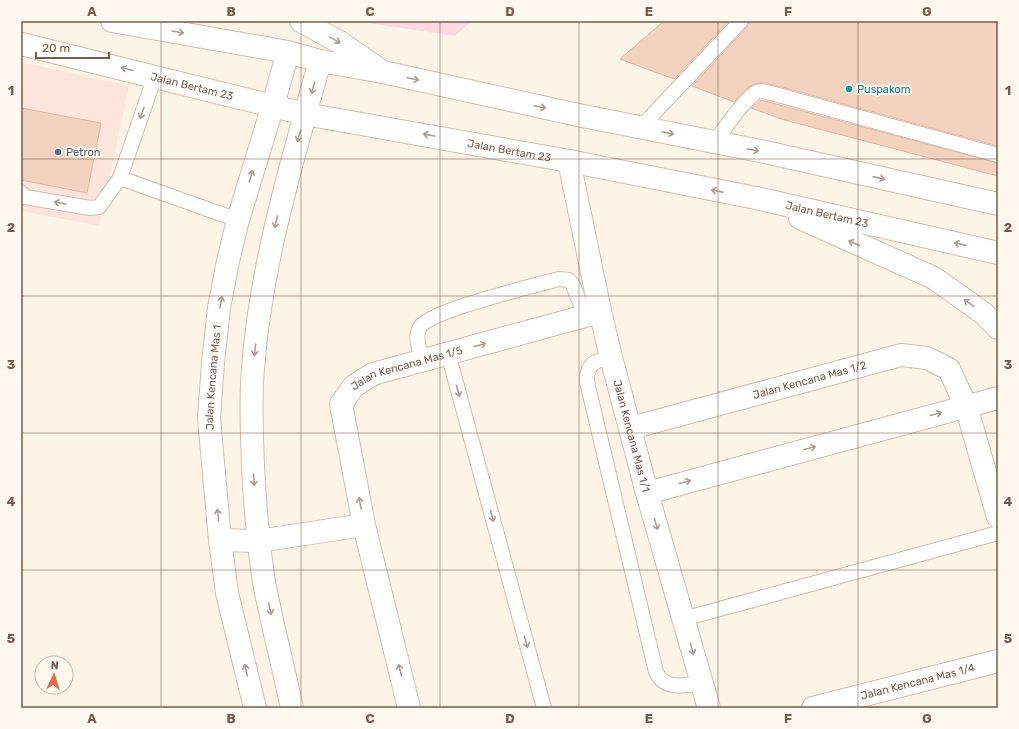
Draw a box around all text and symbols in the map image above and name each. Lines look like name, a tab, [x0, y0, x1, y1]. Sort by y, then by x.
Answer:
text: A	[87, 4, 97, 19]
text: B	[226, 4, 236, 19]
text: C	[365, 4, 375, 19]
text: D	[505, 4, 515, 19]
text: E	[645, 4, 653, 19]
text: F	[784, 4, 792, 19]
text: G	[922, 4, 932, 19]
one-way arrow	[171, 29, 184, 37]
scale bar	[36, 34, 109, 60]
one-way arrow	[329, 37, 341, 45]
text: 20 m	[42, 41, 70, 55]
one-way arrow	[120, 65, 133, 73]
street label: Jalan Bertam 23	[149, 70, 235, 103]
one-way arrow	[407, 75, 420, 83]
one-way arrow	[309, 81, 316, 94]
text: 1	[8, 83, 14, 98]
place label: Puspakom	[857, 83, 911, 96]
text: 1	[1005, 83, 1011, 98]
marker: Puspakom	[844, 84, 854, 94]
one-way arrow	[534, 103, 547, 111]
one-way arrow	[138, 106, 145, 119]
one-way arrow	[295, 129, 302, 142]
one-way arrow	[661, 129, 674, 137]
one-way arrow	[423, 131, 436, 139]
street label: Jalan Bertam 23	[466, 137, 553, 164]
place label: Petron	[66, 146, 100, 159]
one-way arrow	[746, 146, 759, 154]
marker: Petron	[53, 147, 63, 157]
one-way arrow	[248, 169, 255, 182]
one-way arrow	[873, 174, 886, 182]
one-way arrow	[711, 186, 724, 194]
street label: Jalan Bertam 23	[784, 198, 870, 230]
one-way arrow	[54, 199, 67, 207]
one-way arrow	[272, 215, 280, 228]
text: 2	[7, 220, 15, 235]
text: 2	[1004, 220, 1012, 235]
one-way arrow	[849, 238, 861, 246]
one-way arrow	[954, 240, 967, 248]
one-way arrow	[217, 296, 225, 309]
one-way arrow	[963, 299, 974, 307]
street label: Jalan Kencana Mas 1	[202, 324, 224, 431]
one-way arrow	[473, 340, 486, 348]
one-way arrow	[251, 343, 258, 356]
street label: Jalan Kencana Mas 1/5	[348, 343, 464, 393]
text: 3	[7, 357, 16, 372]
text: 3	[1004, 357, 1013, 372]
street label: Jalan Kencana Mas 1/2	[751, 358, 868, 401]
street label: Jalan Kencana Mas 1/1	[611, 378, 653, 493]
one-way arrow	[455, 384, 462, 397]
one-way arrow	[929, 410, 942, 417]
one-way arrow	[804, 444, 817, 451]
one-way arrow	[250, 473, 258, 486]
one-way arrow	[678, 478, 691, 486]
text: 4	[7, 494, 16, 509]
text: 4	[1004, 494, 1013, 509]
one-way arrow	[356, 497, 364, 510]
one-way arrow	[214, 509, 222, 522]
one-way arrow	[489, 510, 496, 523]
one-way arrow	[653, 518, 660, 531]
one-way arrow	[267, 602, 275, 615]
text: 5	[7, 631, 15, 646]
text: 5	[1004, 631, 1012, 646]
one-way arrow	[523, 635, 530, 648]
one-way arrow	[689, 643, 696, 656]
north arrow	[34, 655, 74, 695]
text: N	[50, 659, 59, 672]
street label: Jalan Kencana Mas 1/4	[859, 661, 976, 702]
one-way arrow	[242, 664, 249, 677]
one-way arrow	[395, 664, 403, 677]
text: A	[87, 711, 97, 726]
text: B	[226, 711, 236, 726]
text: C	[365, 711, 375, 726]
text: D	[505, 711, 515, 726]
text: E	[645, 711, 653, 726]
text: F	[784, 711, 792, 726]
text: G	[922, 711, 932, 726]

